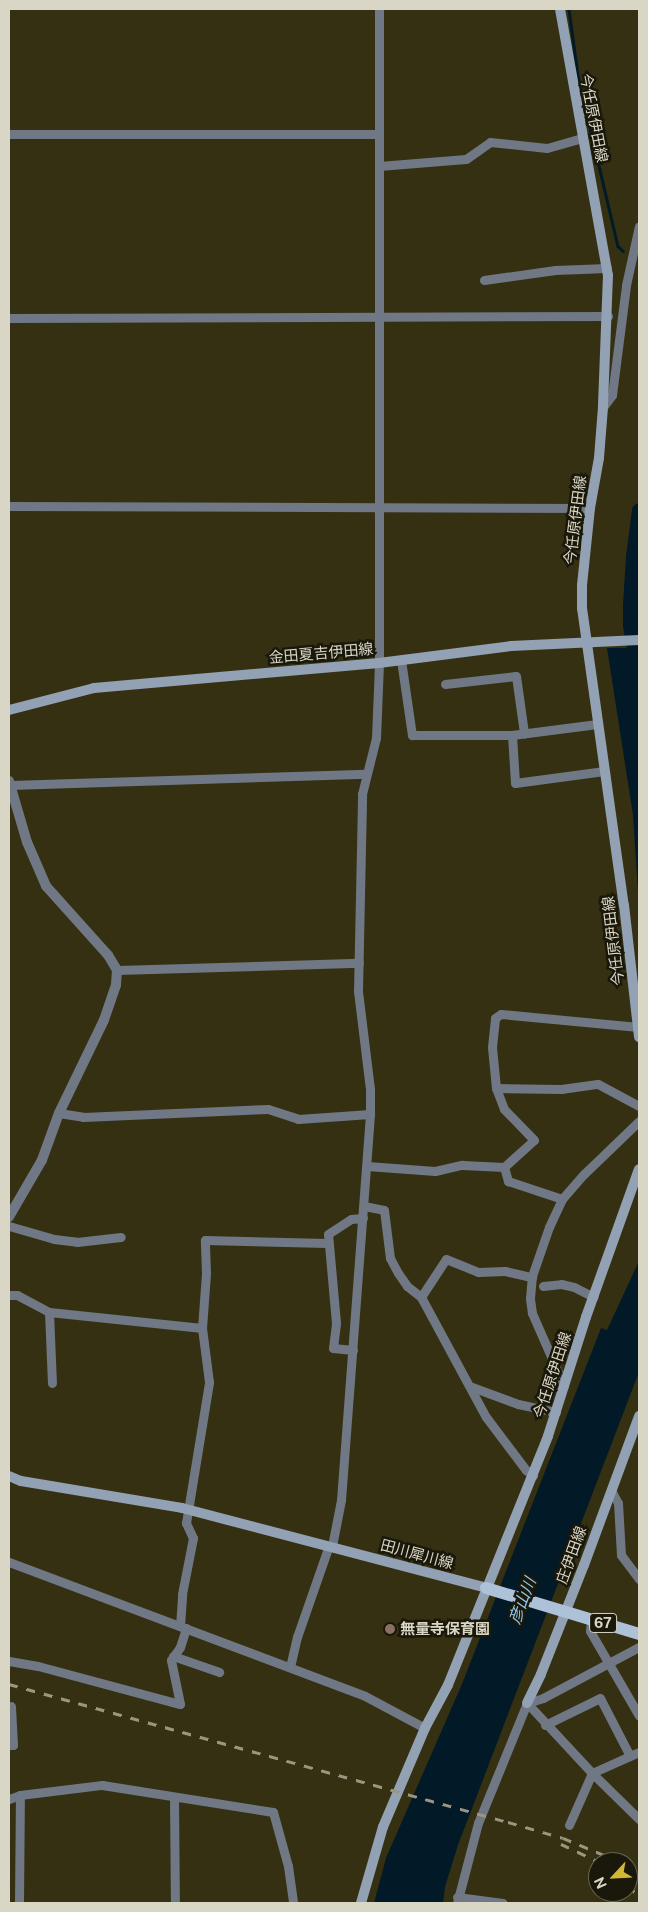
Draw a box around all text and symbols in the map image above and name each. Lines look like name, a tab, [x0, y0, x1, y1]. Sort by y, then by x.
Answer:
street label: 今任原伊田線	[577, 72, 611, 164]
street label: 今任原伊田線	[561, 474, 589, 566]
street label: 金田夏吉伊田線	[268, 639, 374, 667]
street label: 今任原伊田線	[599, 895, 627, 987]
street label: 今任原伊田線	[530, 1329, 574, 1421]
street label: 庄伊田線	[552, 1524, 590, 1586]
street label: 田川犀川線	[378, 1536, 456, 1572]
water label: 彦山川	[505, 1575, 541, 1627]
road number: 67	[588, 1612, 618, 1635]
place label: 無量寺保育園	[400, 1620, 490, 1638]
marker: 無量寺保育園	[384, 1623, 396, 1635]
north arrow	[588, 1852, 638, 1902]
text: N	[591, 1875, 610, 1891]

